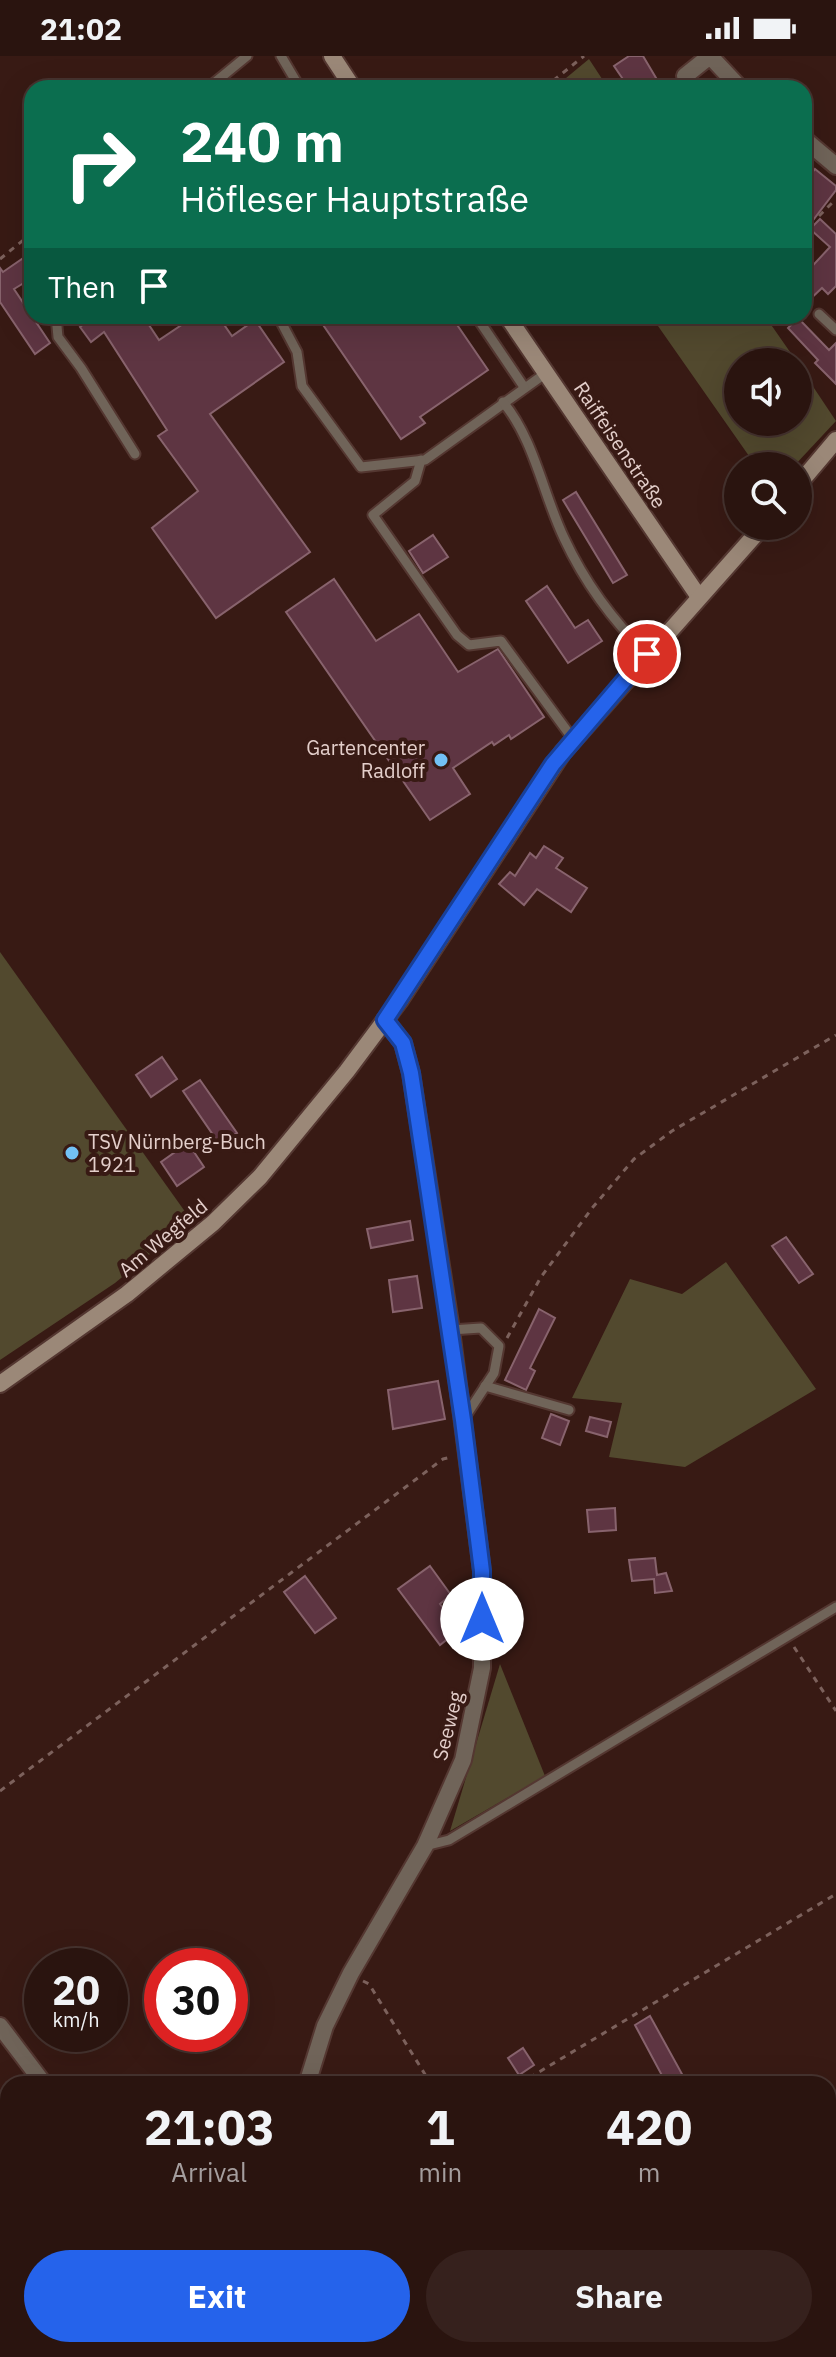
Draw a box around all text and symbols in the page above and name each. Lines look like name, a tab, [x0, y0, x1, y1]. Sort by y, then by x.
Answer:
text: 21:02	[40, 9, 122, 48]
text: 240 m	[180, 105, 344, 177]
icon: right	[48, 112, 152, 216]
text: Höfleser Hauptstraße	[180, 175, 529, 222]
icon: arrive	[132, 264, 176, 308]
text: Then	[48, 267, 116, 306]
map controls	[724, 348, 812, 540]
button: sound	[724, 348, 812, 436]
street label: Raiffeisenstraße	[568, 376, 673, 513]
button: search	[724, 452, 812, 540]
pin	[613, 620, 681, 688]
icon: arrive	[625, 632, 669, 676]
place label: Gartencenter Radloff	[306, 734, 426, 784]
marker: Gartencenter Radloff	[432, 751, 450, 769]
place label: TSV Nürnberg-Buch 1921	[88, 1128, 266, 1178]
marker: TSV Nürnberg-Buch 1921	[63, 1144, 81, 1162]
street label: Am Wegfeld	[112, 1192, 213, 1283]
position arrow	[440, 1577, 524, 1661]
street label: Seeweg	[426, 1688, 469, 1763]
speed limit sign: 30	[144, 1948, 248, 2052]
text: 20	[52, 1964, 100, 2016]
text: km/h	[52, 2006, 100, 2033]
text: 21:03	[144, 2096, 275, 2158]
text: 1	[426, 2096, 455, 2158]
text: 420	[606, 2096, 692, 2158]
text: Arrival	[171, 2155, 247, 2189]
text: min	[418, 2155, 462, 2189]
text: m	[638, 2155, 660, 2189]
button: Exit	[24, 2250, 410, 2342]
button: Share	[426, 2250, 812, 2342]

